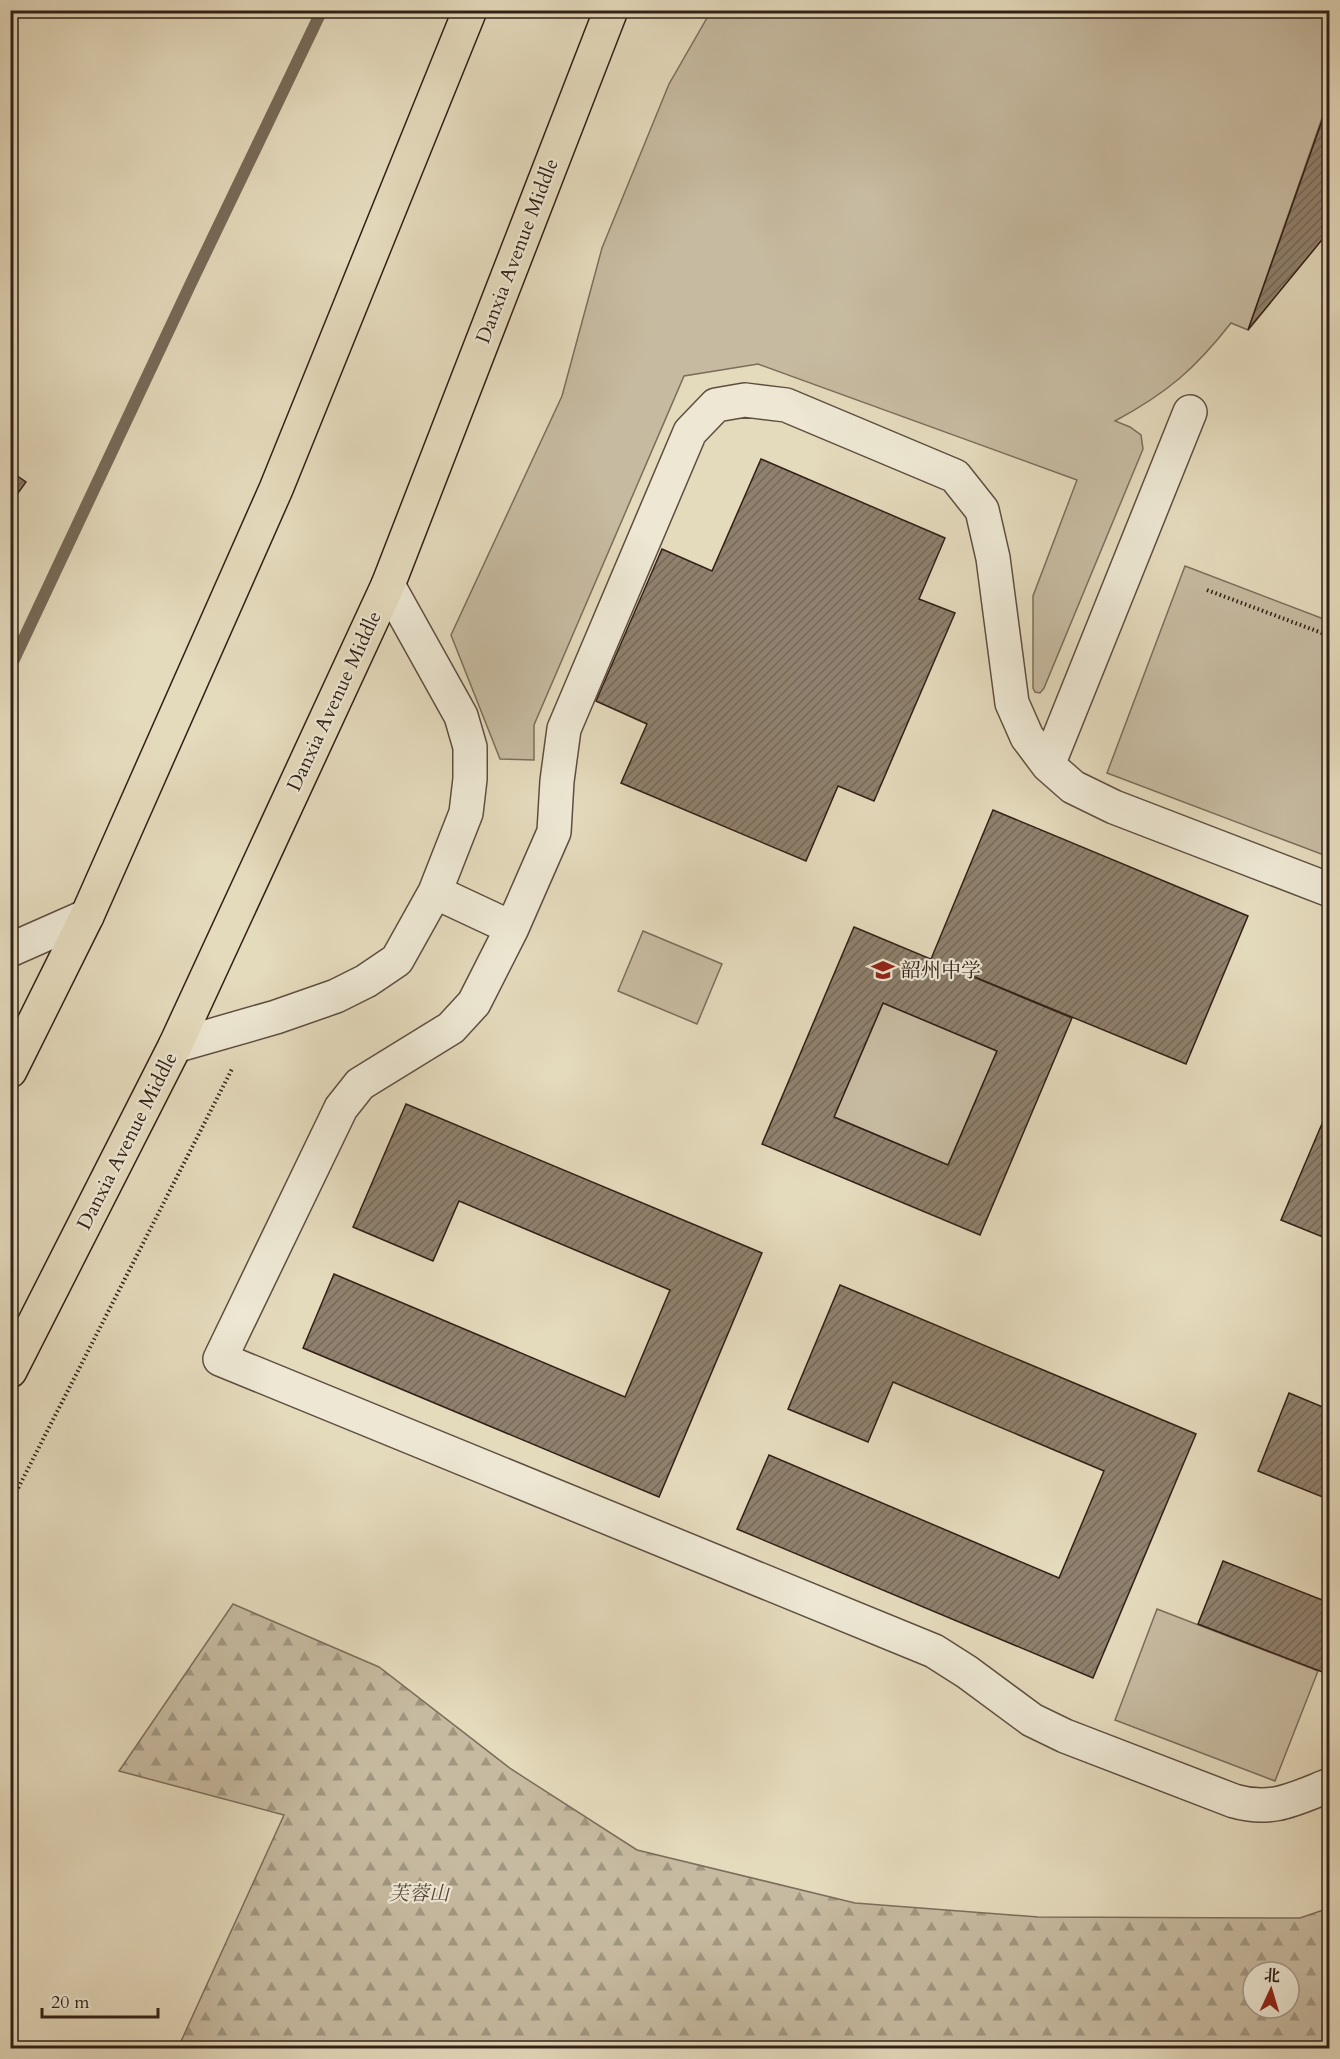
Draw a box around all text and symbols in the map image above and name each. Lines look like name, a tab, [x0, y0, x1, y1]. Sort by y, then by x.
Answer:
street label: Danxia Avenue Middle	[469, 155, 565, 347]
street label: Danxia Avenue Middle	[280, 606, 388, 796]
school or university icon: 韶州中学	[870, 957, 896, 983]
place label: 韶州中学	[901, 957, 981, 984]
street label: Danxia Avenue Middle	[70, 1048, 184, 1234]
park label: 芙蓉山	[389, 1880, 451, 1907]
north arrow	[1241, 1960, 1301, 2020]
text: 北	[1263, 1965, 1281, 1988]
scale bar	[42, 1981, 158, 2019]
text: 20 m	[51, 1990, 90, 2015]

